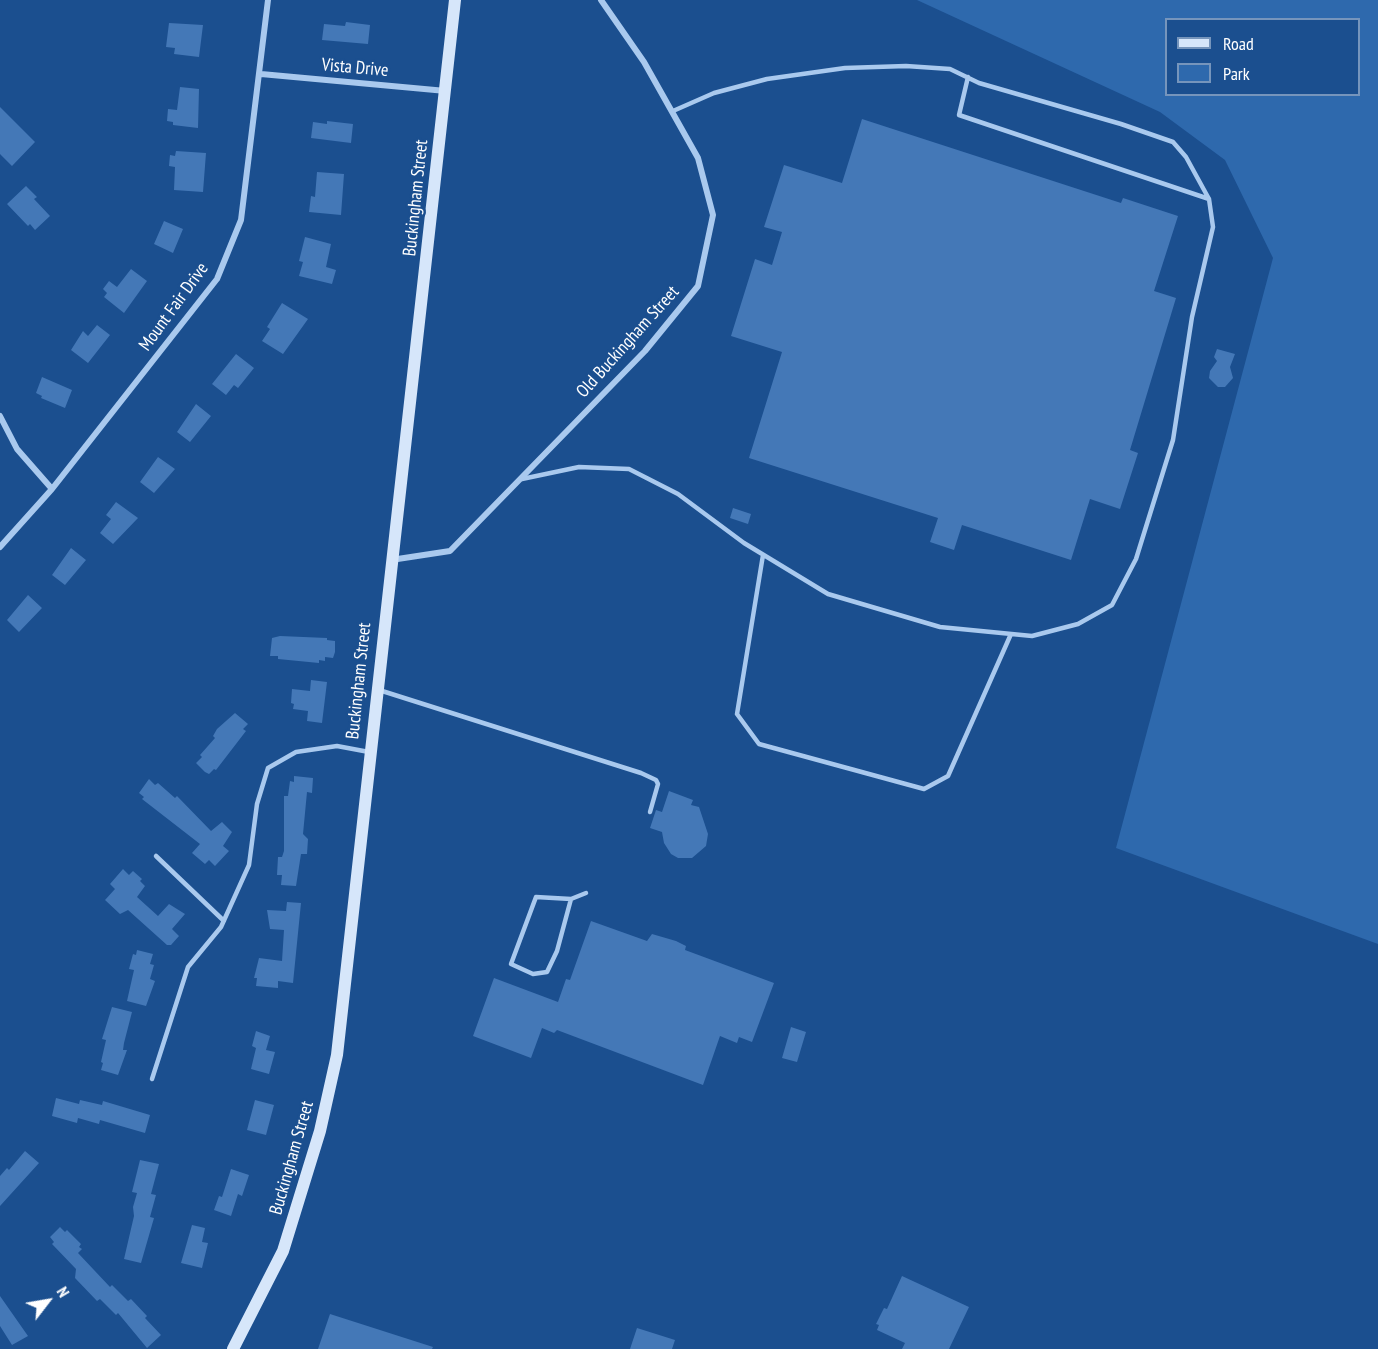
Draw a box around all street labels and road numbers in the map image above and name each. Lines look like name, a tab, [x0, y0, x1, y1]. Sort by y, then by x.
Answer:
street label: Vista Drive	[321, 54, 389, 82]
street label: Buckingham Street	[399, 139, 433, 257]
street label: Mount Fair Drive	[135, 259, 213, 355]
street label: Old Buckingham Street	[572, 282, 684, 402]
street label: Buckingham Street	[342, 622, 376, 740]
street label: Buckingham Street	[265, 1099, 319, 1217]

